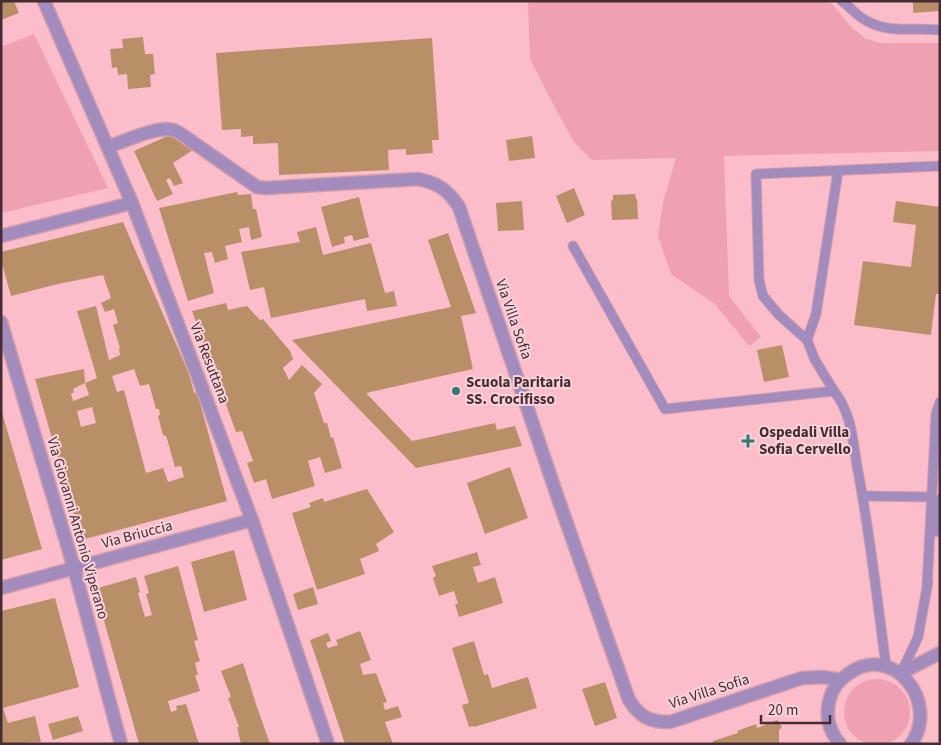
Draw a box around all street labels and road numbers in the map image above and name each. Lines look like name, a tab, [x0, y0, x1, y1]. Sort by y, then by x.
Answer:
street label: Via Villa Sofia	[490, 276, 537, 362]
street label: Via Resuttana	[184, 320, 235, 407]
street label: Via Giovanni Antonio Viperano	[41, 435, 114, 622]
street label: Via Briuccia	[99, 515, 175, 554]
street label: Via Villa Sofia	[666, 669, 752, 714]

